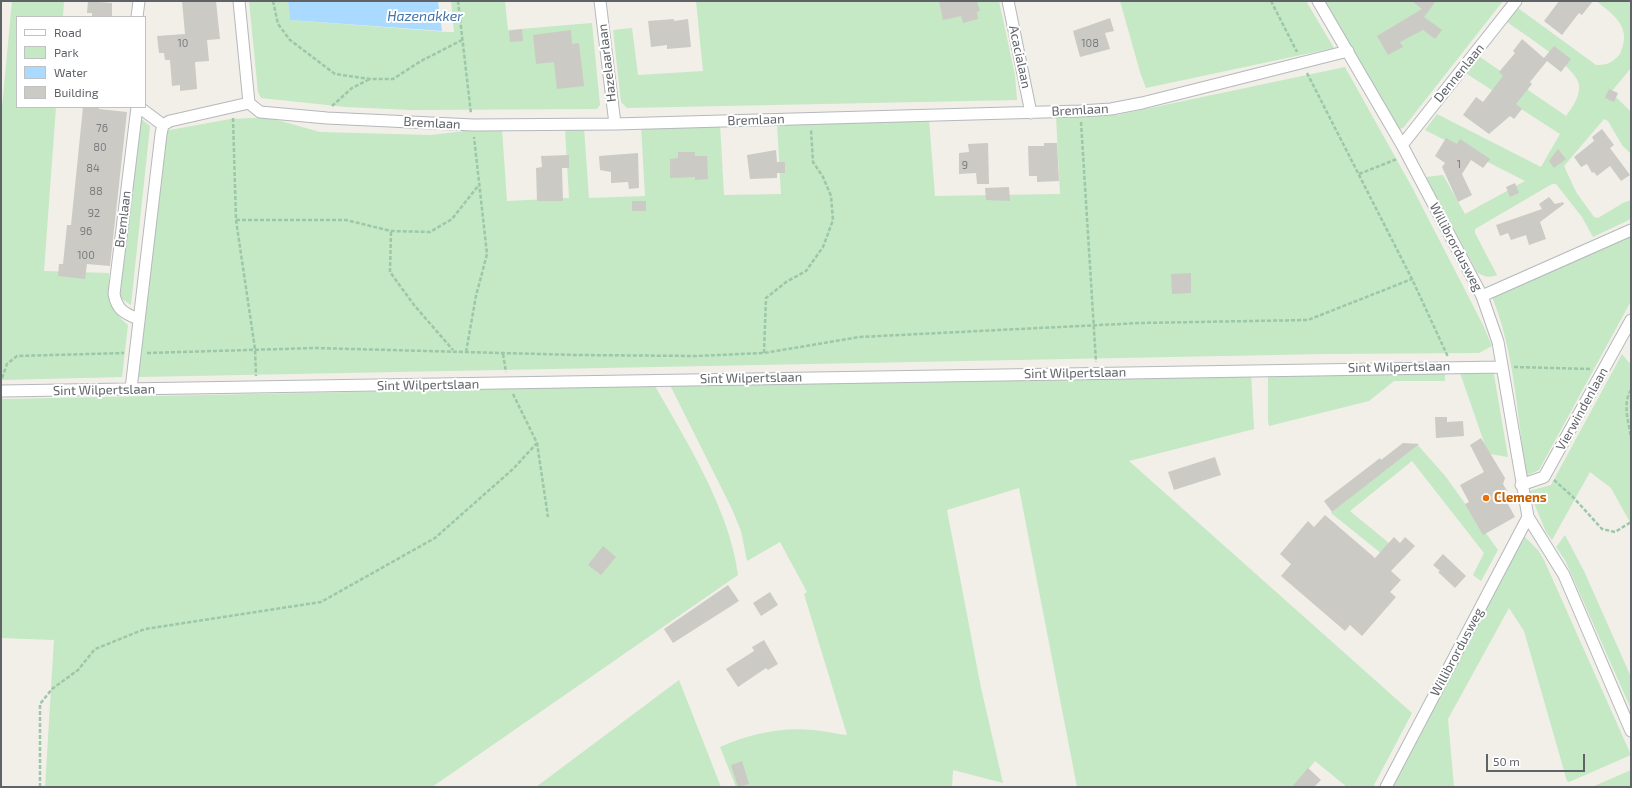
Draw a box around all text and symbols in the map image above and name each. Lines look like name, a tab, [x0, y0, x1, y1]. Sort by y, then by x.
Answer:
water label: Hazenakker	[387, 8, 463, 24]
legend	[16, 16, 146, 108]
street label: Hazelaarlaan	[594, 23, 620, 103]
street label: Acacialaan	[1006, 24, 1034, 90]
text: Road	[54, 25, 82, 39]
house number: 10	[177, 36, 189, 50]
house number: 108	[1081, 36, 1099, 50]
street label: Dennenlaan	[1431, 41, 1487, 105]
text: Park	[54, 45, 79, 59]
text: Water	[54, 65, 88, 79]
text: Building	[54, 85, 98, 99]
street label: Bremlaan	[1051, 101, 1109, 119]
street label: Bremlaan	[727, 111, 785, 129]
street label: Bremlaan	[403, 114, 461, 132]
house number: 76	[96, 121, 108, 135]
house number: 80	[93, 140, 107, 154]
house number: 1	[1457, 157, 1461, 171]
house number: 9	[962, 158, 968, 172]
house number: 84	[86, 161, 100, 175]
house number: 88	[89, 184, 103, 198]
street label: Bremlaan	[112, 190, 134, 248]
street label: Willibrordusweg	[1426, 200, 1486, 294]
house number: 92	[88, 206, 100, 220]
house number: 96	[80, 224, 92, 238]
house number: 100	[77, 248, 95, 262]
street label: Sint Wilpertslaan	[1348, 358, 1450, 376]
street label: Sint Wilpertslaan	[1024, 364, 1126, 382]
street label: Vierwindenlaan	[1553, 365, 1611, 453]
street label: Sint Wilpertslaan	[700, 369, 802, 387]
street label: Sint Wilpertslaan	[377, 376, 479, 394]
street label: Sint Wilpertslaan	[53, 381, 155, 399]
place label: Clemens	[1494, 490, 1547, 506]
marker: Clemens	[1481, 493, 1491, 503]
street label: Willibrordusweg	[1427, 605, 1487, 699]
scale bar	[1488, 746, 1587, 772]
text: 50 m	[1493, 754, 1520, 768]

